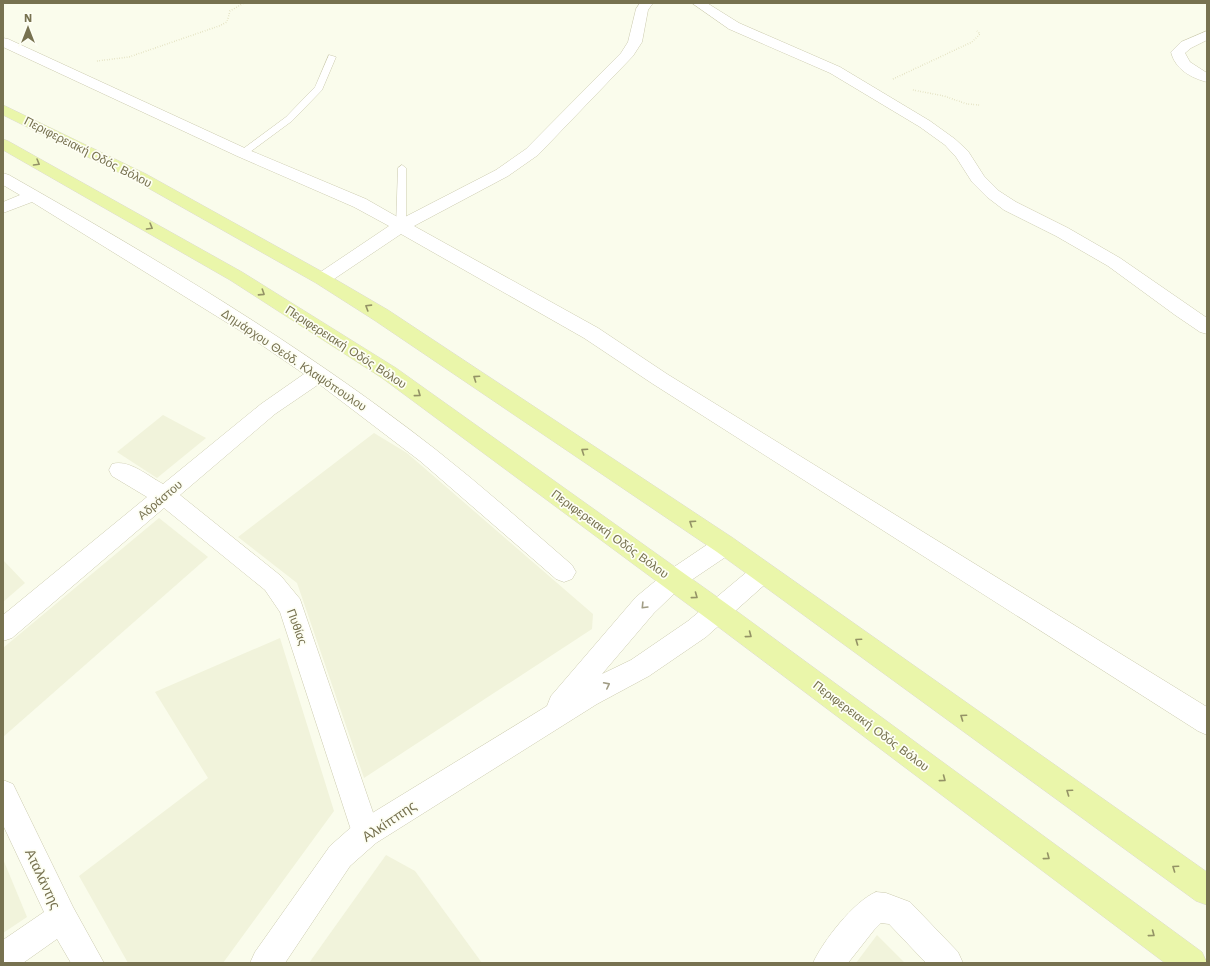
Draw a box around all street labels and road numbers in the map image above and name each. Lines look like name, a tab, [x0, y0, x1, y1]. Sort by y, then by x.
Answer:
street label: Περιφερειακή Οδός Βόλου	[22, 114, 154, 190]
street label: Περιφερειακή Οδός Βόλου	[283, 303, 409, 391]
street label: Δημάρχου Θεόδ. Κλαψόπουλου	[219, 306, 369, 414]
street label: Αδράστου	[135, 477, 185, 523]
street label: Περιφερειακή Οδός Βόλου	[549, 487, 671, 581]
street label: Πυθίας	[284, 607, 310, 647]
street label: Περιφερειακή Οδός Βόλου	[810, 678, 932, 774]
street label: Αλκίππης	[359, 797, 419, 845]
street label: Αταλάντης	[22, 846, 64, 912]

